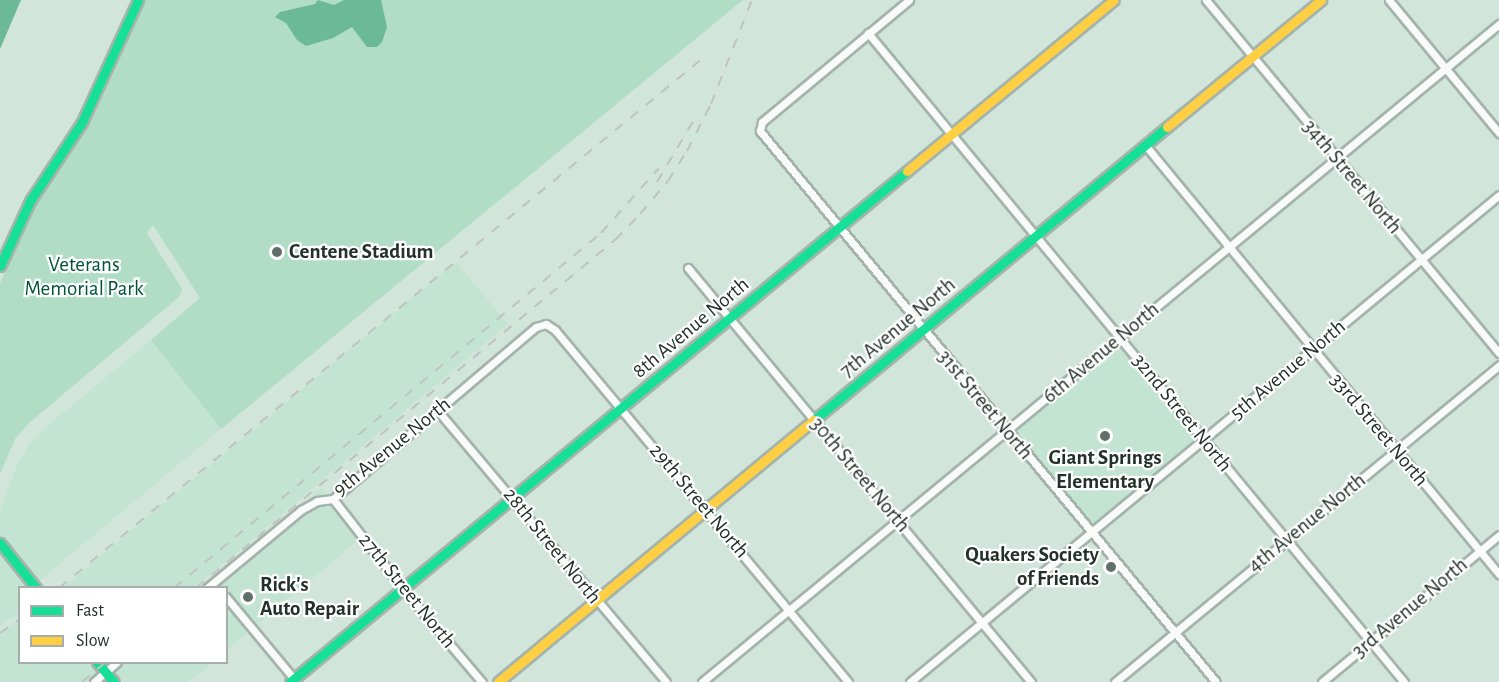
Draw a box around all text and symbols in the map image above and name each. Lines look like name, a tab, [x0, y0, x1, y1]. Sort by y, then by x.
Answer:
street label: 34th Street North	[1297, 115, 1407, 239]
place label: Centene Stadium	[289, 239, 434, 265]
marker: Centene Stadium	[270, 245, 284, 259]
park label: Veterans Memorial Park	[24, 252, 144, 302]
street label: 8th Avenue North	[628, 272, 754, 384]
street label: 7th Avenue North	[835, 272, 961, 384]
street label: 6th Avenue North	[1038, 297, 1164, 409]
street label: 5th Avenue North	[1225, 314, 1351, 426]
street label: 31st Street North	[932, 345, 1038, 465]
street label: 32nd Street North	[1127, 349, 1237, 477]
street label: 33rd Street North	[1324, 368, 1434, 492]
street label: 9th Avenue North	[328, 392, 456, 502]
street label: 30th Street North	[805, 412, 915, 538]
marker: Giant Springs Elementary	[1098, 429, 1112, 443]
street label: 29th Street North	[644, 439, 754, 563]
place label: Giant Springs Elementary	[1048, 445, 1162, 495]
street label: 4th Avenue North	[1243, 468, 1371, 578]
street label: 28th Street North	[498, 483, 606, 609]
street label: 27th Street North	[353, 528, 461, 654]
place label: Quakers Society of Friends	[965, 542, 1099, 592]
street label: 3rd Avenue North	[1347, 552, 1473, 664]
marker: Quakers Society of Friends	[1104, 560, 1118, 574]
place label: Rick's Auto Repair	[260, 572, 359, 622]
legend	[18, 586, 228, 664]
marker: Rick's Auto Repair	[241, 590, 255, 604]
text: Fast	[76, 602, 104, 620]
text: Slow	[76, 632, 109, 650]

